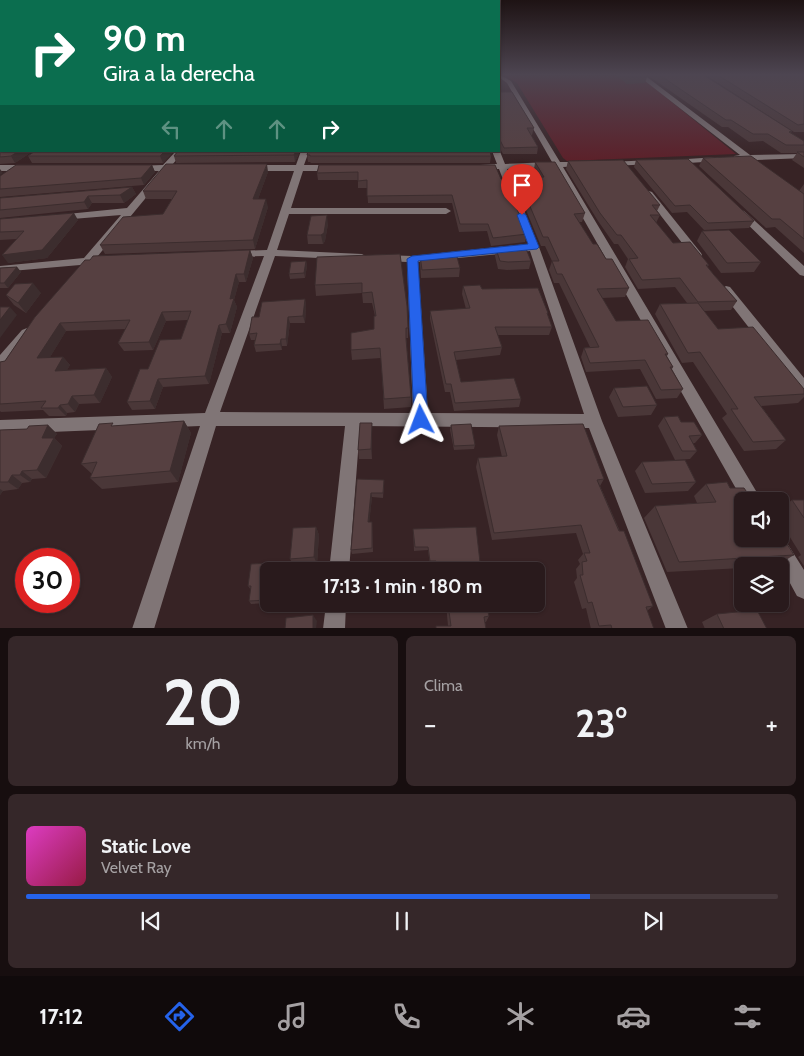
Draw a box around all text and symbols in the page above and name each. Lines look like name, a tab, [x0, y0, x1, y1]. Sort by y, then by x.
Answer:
text: 90 m	[103, 17, 186, 60]
icon: right	[20, 20, 85, 85]
text: Gira a la derecha	[103, 60, 255, 87]
icon: left	[157, 115, 185, 143]
icon: ahead	[210, 115, 238, 143]
icon: ahead	[263, 115, 291, 143]
icon: right	[316, 115, 344, 143]
pin	[501, 164, 543, 215]
icon: arrive	[508, 171, 536, 199]
position arrow	[394, 393, 446, 445]
map controls	[734, 492, 789, 612]
button: sound	[734, 492, 789, 547]
speed limit sign: 30	[15, 548, 80, 613]
button: layers	[734, 557, 789, 612]
text: 17:13 · 1 min · 180 m	[323, 575, 482, 598]
text: 20	[163, 662, 243, 741]
text: Clima	[424, 676, 463, 695]
text: 23°	[575, 700, 627, 747]
text: −	[424, 707, 436, 741]
text: +	[766, 707, 778, 741]
text: km/h	[185, 734, 221, 753]
text: Static Love	[101, 835, 191, 858]
text: Velvet Ray	[101, 858, 172, 877]
icon: previous	[137, 907, 165, 935]
icon: pause	[388, 907, 416, 935]
icon: next	[639, 907, 667, 935]
icon: directions	[162, 999, 197, 1034]
icon: music	[275, 999, 310, 1034]
icon: phone	[389, 999, 424, 1034]
icon: climate	[503, 999, 538, 1034]
icon: car	[616, 999, 651, 1034]
icon: filters	[730, 999, 765, 1034]
text: 17:12	[39, 1003, 83, 1030]

